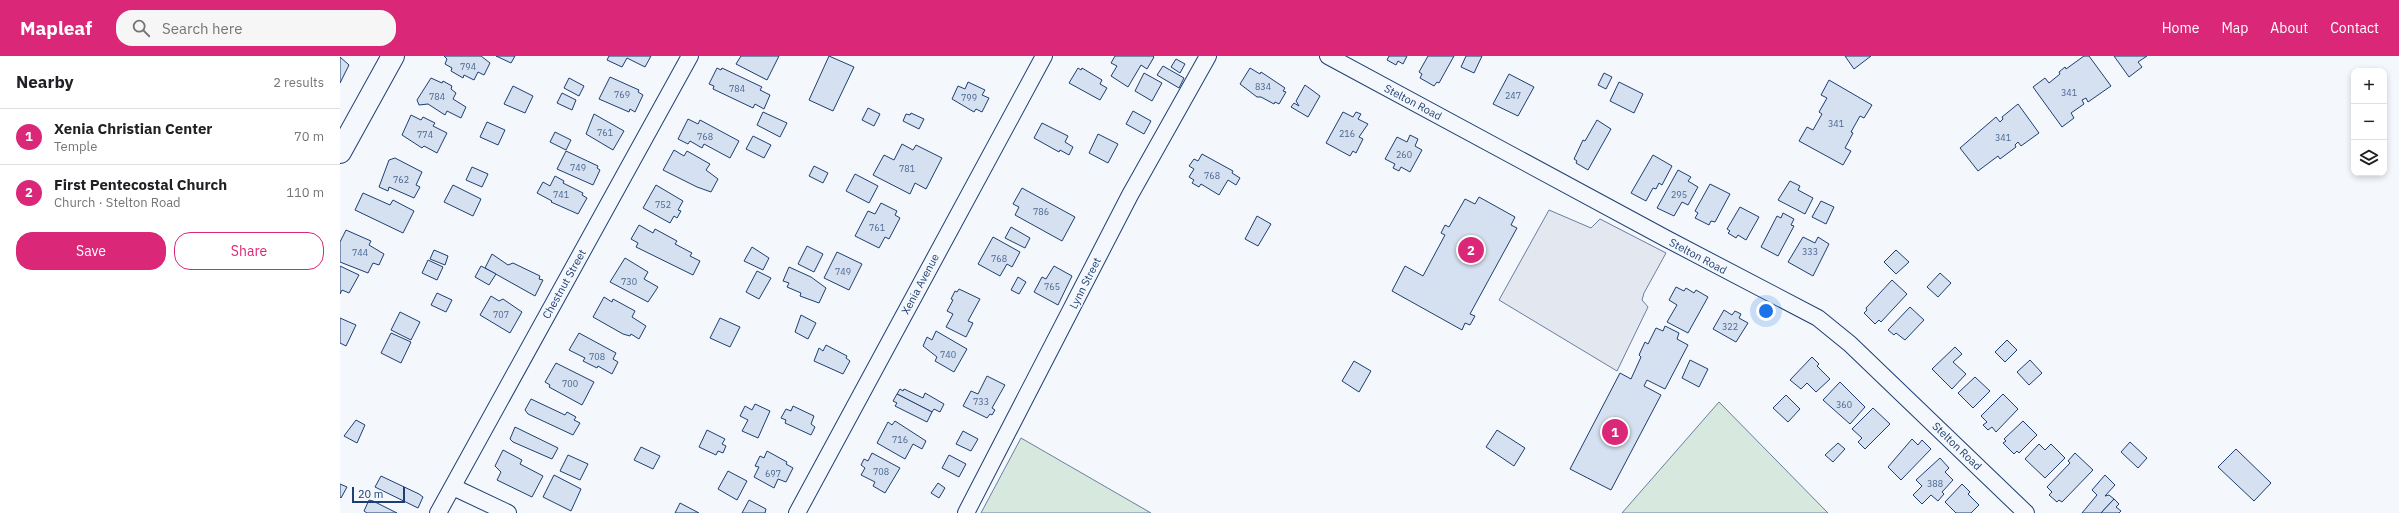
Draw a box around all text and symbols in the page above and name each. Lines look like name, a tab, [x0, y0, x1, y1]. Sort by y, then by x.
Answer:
search box	[116, 10, 396, 46]
text: Mapleaf	[20, 16, 92, 40]
icon: search	[130, 17, 152, 39]
text: Search here	[162, 19, 242, 38]
text: Home	[2162, 19, 2199, 37]
text: Map	[2221, 19, 2248, 37]
text: About	[2270, 19, 2308, 37]
text: Contact	[2330, 19, 2379, 37]
house number: 794	[460, 61, 476, 72]
map controls	[2351, 68, 2387, 176]
button: +	[2351, 68, 2387, 104]
text: Nearby	[16, 71, 74, 93]
text: 2 results	[273, 74, 324, 91]
house number: 834	[1255, 81, 1271, 92]
street label: Stelton Road	[1382, 81, 1444, 123]
house number: 784	[729, 83, 745, 94]
house number: 341	[2061, 87, 2077, 98]
house number: 769	[614, 89, 630, 100]
house number: 247	[1505, 90, 1521, 101]
house number: 784	[429, 91, 445, 102]
house number: 799	[961, 92, 977, 103]
button: −	[2351, 104, 2387, 140]
house number: 341	[1828, 118, 1844, 129]
text: Xenia Christian Center	[54, 119, 212, 138]
house number: 761	[597, 127, 613, 138]
text: 1	[25, 128, 33, 145]
text: 70 m	[294, 128, 324, 145]
house number: 216	[1339, 128, 1355, 139]
house number: 774	[417, 129, 433, 140]
house number: 768	[697, 131, 713, 142]
house number: 341	[1995, 132, 2011, 143]
text: Temple	[54, 138, 97, 155]
button: layers	[2351, 140, 2387, 176]
house number: 260	[1396, 149, 1412, 160]
house number: 749	[570, 162, 586, 173]
house number: 781	[899, 163, 915, 174]
house number: 768	[1204, 170, 1220, 181]
house number: 762	[393, 174, 409, 185]
text: First Pentecostal Church	[54, 175, 227, 194]
text: 2	[25, 184, 33, 201]
text: 110 m	[286, 184, 324, 201]
house number: 741	[553, 189, 569, 200]
house number: 295	[1671, 189, 1687, 200]
text: Church · Stelton Road	[54, 194, 181, 211]
house number: 752	[655, 199, 671, 210]
house number: 786	[1033, 206, 1049, 217]
house number: 761	[869, 222, 885, 233]
button: Save	[16, 232, 166, 270]
button: Share	[174, 232, 324, 270]
pin: 2	[1458, 235, 1484, 265]
street label: Stelton Road	[1667, 235, 1729, 277]
house number: 333	[1802, 246, 1818, 257]
house number: 744	[352, 247, 368, 258]
street label: Chestnut Street	[539, 247, 589, 321]
street label: Xenia Avenue	[898, 251, 942, 317]
house number: 768	[991, 253, 1007, 264]
street label: Lynn Street	[1066, 255, 1104, 311]
house number: 749	[835, 266, 851, 277]
house number: 730	[621, 276, 637, 287]
house number: 765	[1044, 281, 1060, 292]
your location	[1756, 301, 1776, 321]
house number: 707	[493, 309, 509, 320]
house number: 322	[1722, 321, 1738, 332]
house number: 740	[940, 349, 956, 360]
house number: 708	[589, 351, 605, 362]
house number: 700	[562, 378, 578, 389]
house number: 733	[973, 396, 989, 407]
house number: 360	[1836, 399, 1852, 410]
pin: 1	[1602, 417, 1628, 447]
street label: Stelton Road	[1929, 419, 1985, 473]
house number: 716	[892, 434, 908, 445]
house number: 708	[873, 466, 889, 477]
house number: 697	[765, 468, 781, 479]
house number: 388	[1927, 478, 1943, 489]
scale bar	[352, 485, 405, 504]
text: 20 m	[358, 487, 383, 501]

